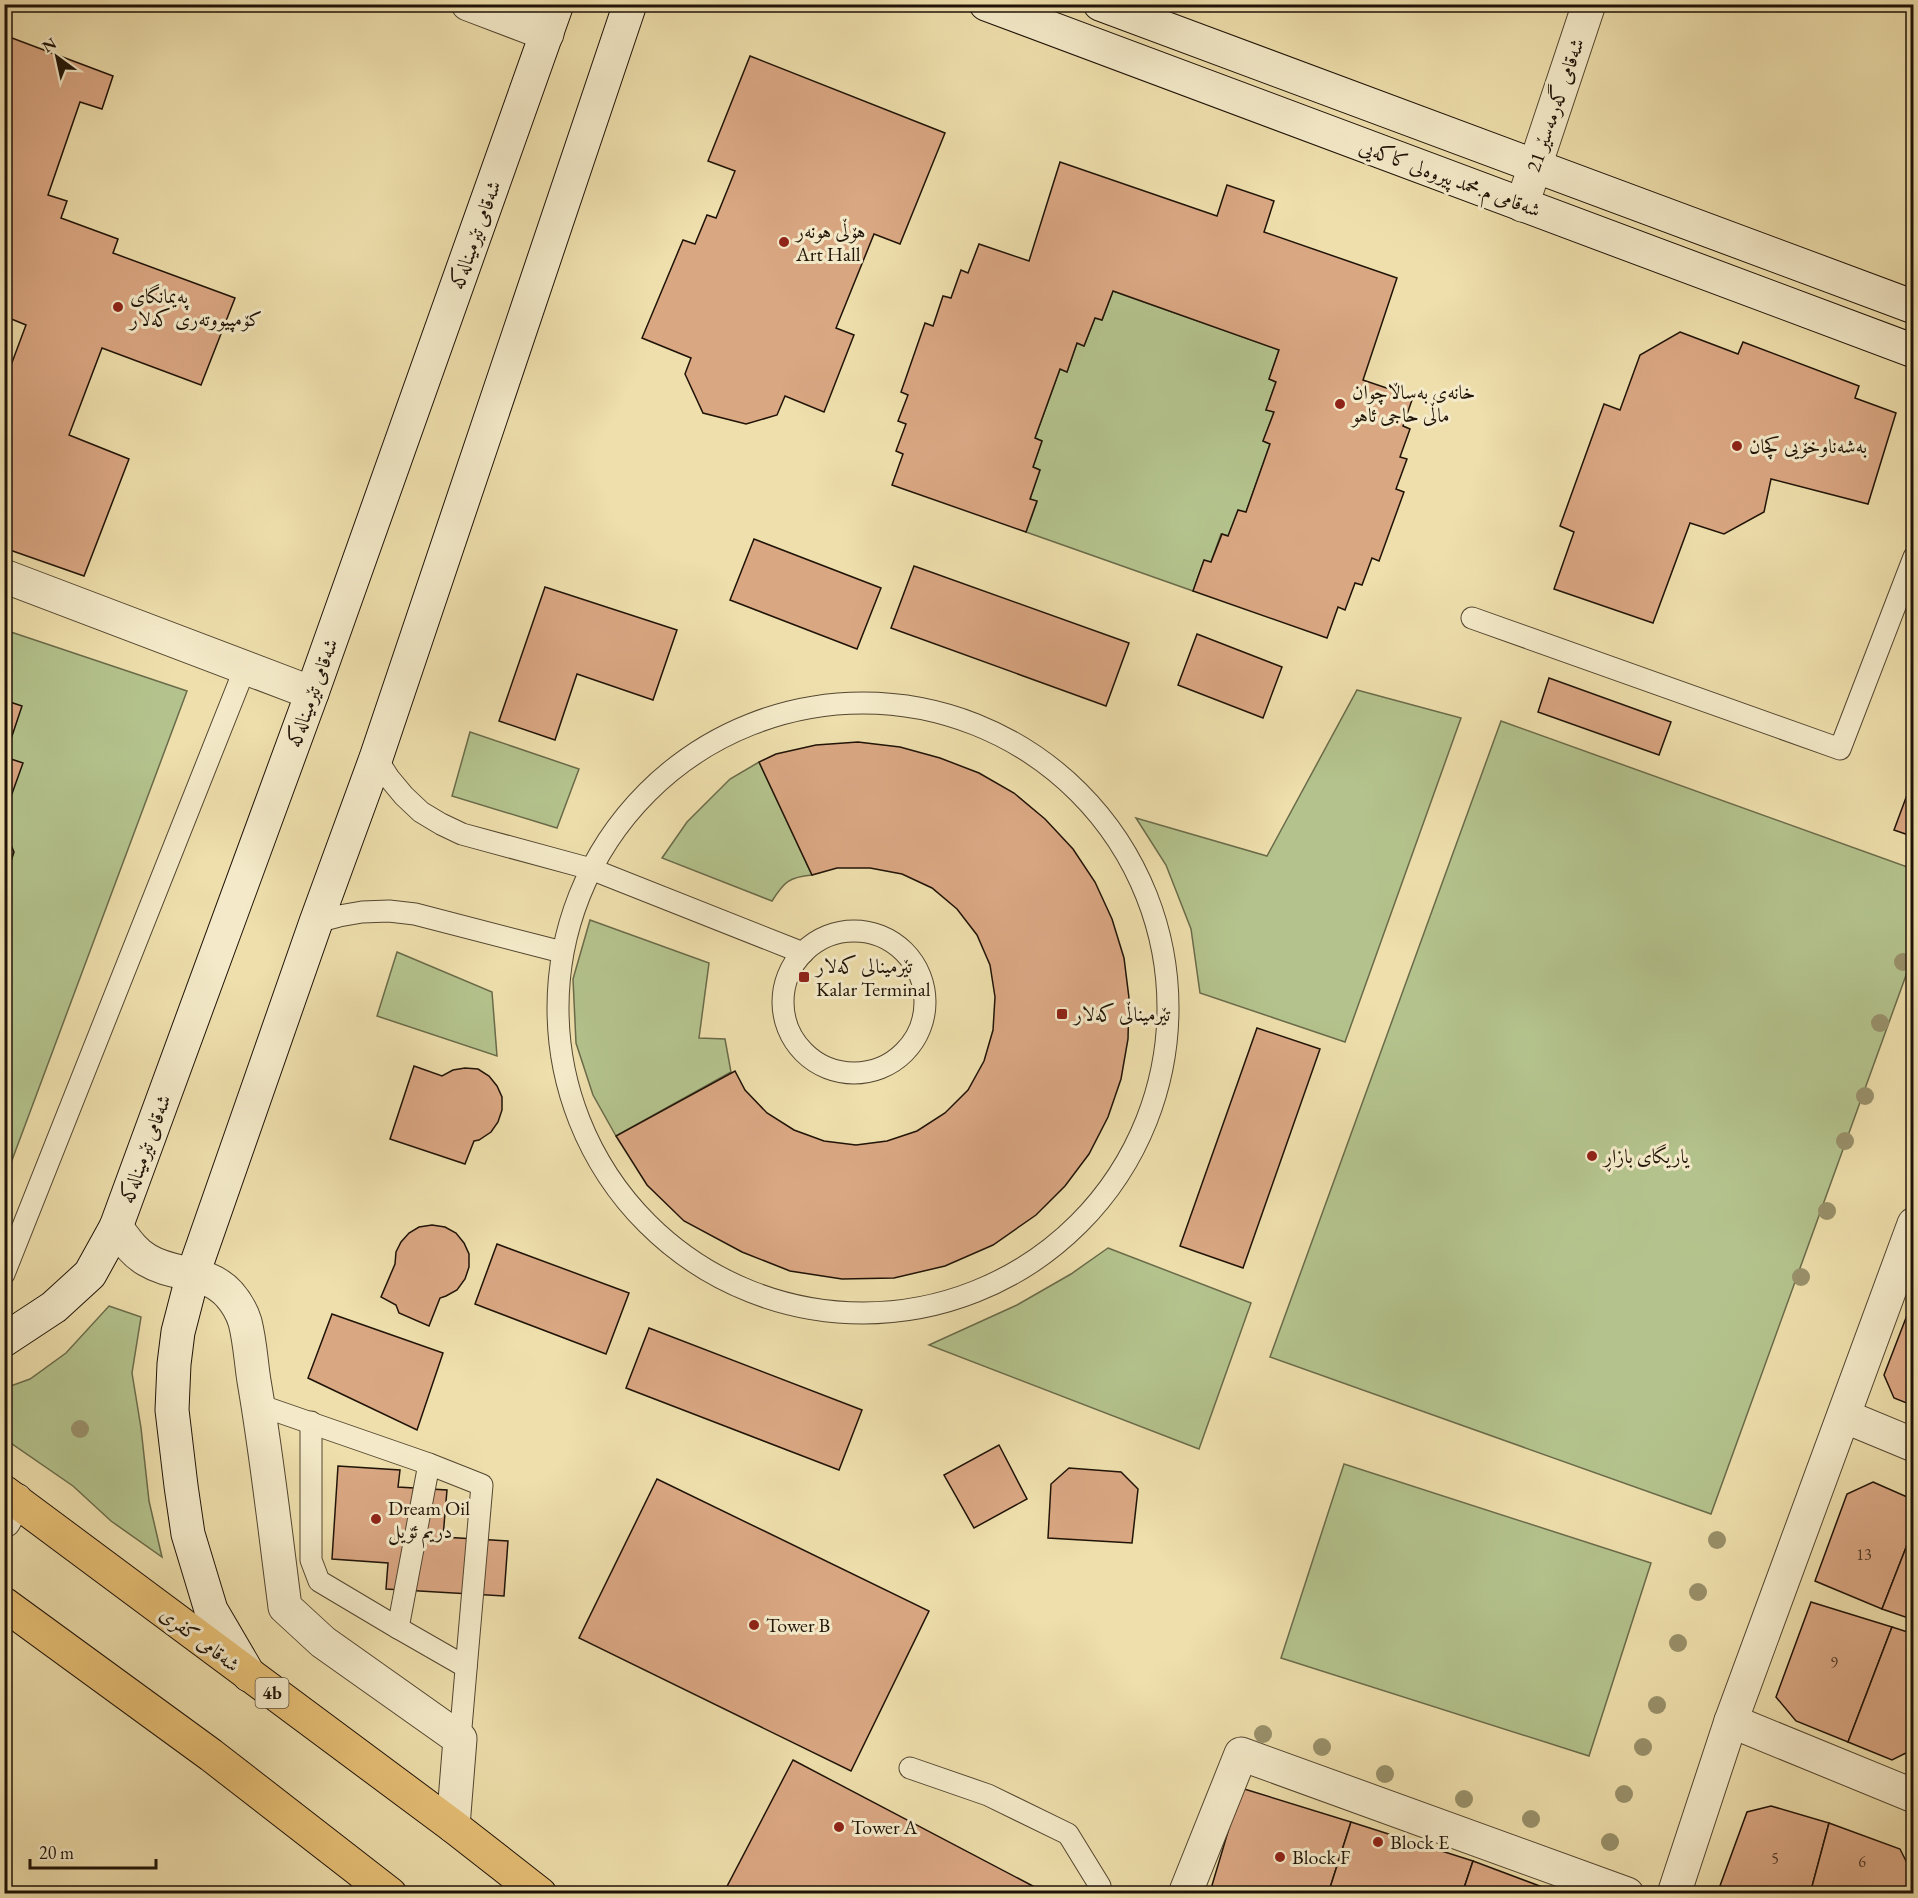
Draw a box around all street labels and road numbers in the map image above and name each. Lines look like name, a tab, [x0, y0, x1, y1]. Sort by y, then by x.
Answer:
street label: شەقامی گەرمەسێر 21	[1519, 34, 1590, 175]
street label: شەقامی م.محمد پیروەلی کاکەیی	[1354, 133, 1544, 228]
street label: شەقامی تێرمینالەکە	[443, 177, 507, 293]
street label: شەقامی تێرمینالەکە	[280, 635, 344, 751]
street label: شەقامی تێرمینالەکە	[113, 1091, 177, 1207]
street label: شەقامی کفری	[155, 1600, 245, 1678]
road number: 4b	[256, 1678, 288, 1708]

